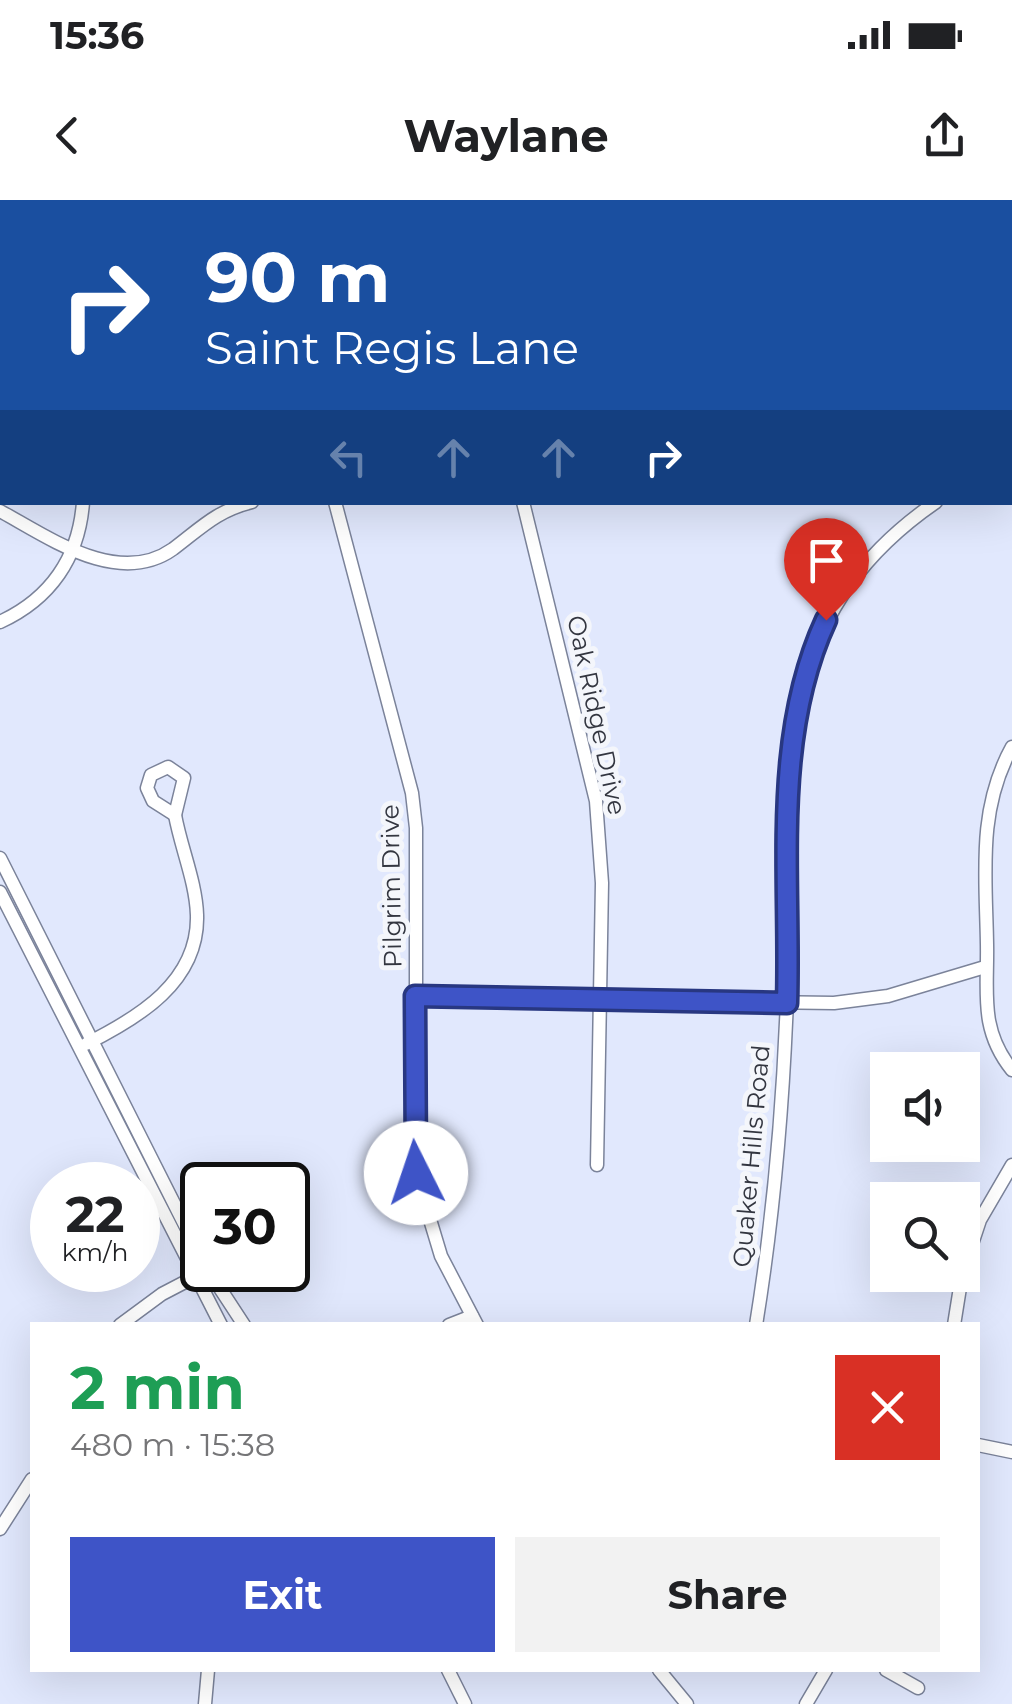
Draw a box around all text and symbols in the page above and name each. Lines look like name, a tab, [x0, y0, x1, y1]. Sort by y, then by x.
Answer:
text: 15:36	[50, 12, 144, 59]
icon: back	[40, 108, 95, 163]
text: Waylane	[403, 108, 609, 163]
icon: share	[917, 108, 972, 163]
text: 90 m	[205, 234, 390, 320]
icon: right	[40, 240, 170, 370]
text: Saint Regis Lane	[205, 320, 579, 375]
icon: left	[321, 430, 376, 485]
icon: ahead	[426, 430, 481, 485]
icon: ahead	[531, 430, 586, 485]
icon: right	[636, 430, 691, 485]
pin	[784, 518, 869, 621]
icon: arrive	[799, 533, 854, 588]
street label: Oak Ridge Drive	[561, 612, 633, 818]
street label: Pilgrim Drive	[375, 804, 407, 968]
street label: Quaker Hills Road	[726, 1043, 776, 1269]
map controls	[870, 1052, 980, 1292]
button: sound	[870, 1052, 980, 1162]
position arrow	[364, 1121, 468, 1225]
speed limit sign: 30	[180, 1162, 310, 1292]
button: search	[870, 1182, 980, 1292]
text: 22	[66, 1184, 125, 1245]
text: km/h	[62, 1237, 128, 1267]
text: 2 min	[70, 1351, 245, 1424]
button: close	[835, 1355, 940, 1460]
text: 480 m · 15:38	[70, 1425, 275, 1464]
button: Exit	[70, 1537, 495, 1652]
button: Share	[515, 1537, 940, 1652]

